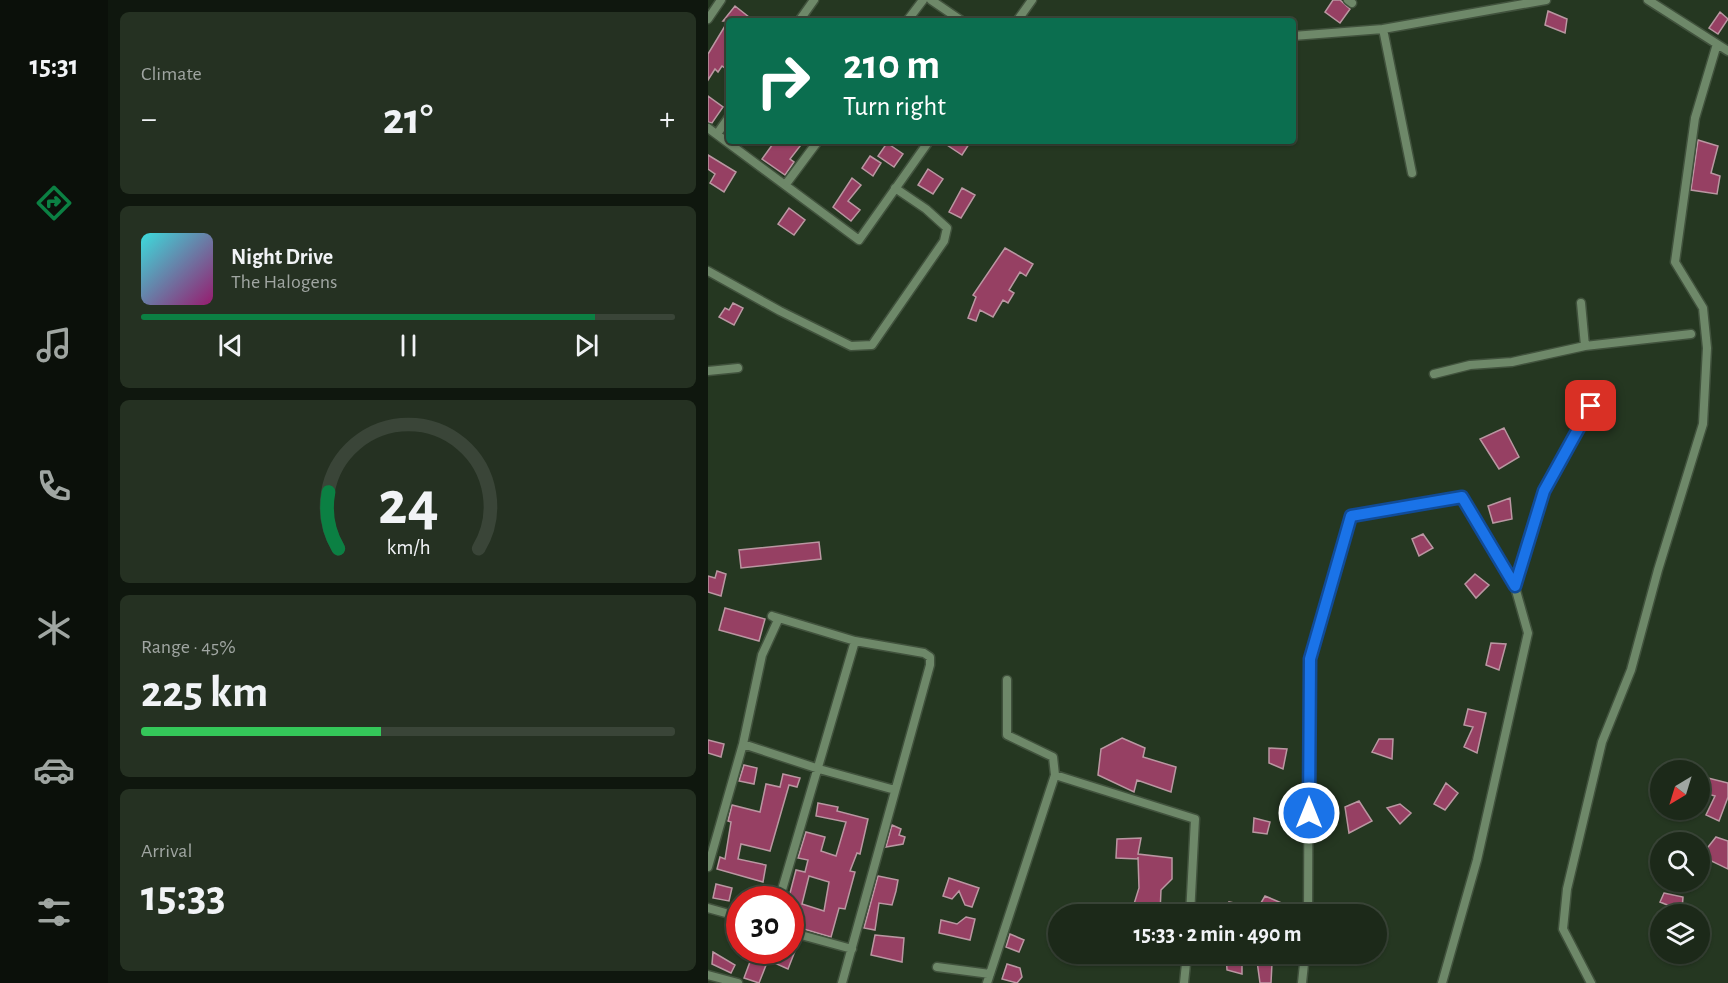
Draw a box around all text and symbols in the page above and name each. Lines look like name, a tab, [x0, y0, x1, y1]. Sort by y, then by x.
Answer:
icon: right	[744, 42, 822, 120]
text: 210 m	[843, 44, 940, 86]
text: 15:31	[30, 52, 78, 79]
text: Climate	[141, 64, 202, 84]
text: Turn right	[843, 93, 946, 120]
text: 21°	[383, 97, 433, 142]
text: −	[141, 103, 157, 136]
text: +	[659, 103, 675, 136]
icon: directions	[33, 182, 75, 224]
text: Night Drive	[231, 246, 333, 268]
text: The Halogens	[231, 272, 337, 292]
icon: music	[33, 324, 75, 366]
icon: previous	[214, 329, 247, 362]
icon: pause	[392, 329, 425, 362]
icon: next	[570, 329, 603, 362]
pin	[1565, 380, 1616, 431]
icon: arrive	[1574, 389, 1607, 422]
icon: phone	[33, 465, 75, 507]
text: 24	[378, 473, 438, 535]
text: km/h	[386, 537, 430, 558]
icon: climate	[33, 607, 75, 649]
text: Range · 45%	[141, 637, 236, 657]
text: 225 km	[141, 670, 268, 715]
icon: car	[33, 749, 75, 791]
north arrow	[1650, 760, 1710, 820]
map controls	[1650, 760, 1710, 964]
position arrow	[1277, 781, 1341, 845]
button: search	[1650, 832, 1710, 892]
text: Arrival	[141, 841, 192, 861]
text: 15:33	[141, 874, 226, 919]
speed limit sign: 30	[726, 886, 804, 964]
icon: filters	[33, 891, 75, 933]
button: layers	[1650, 904, 1710, 964]
text: 15:33 · 2 min · 490 m	[1134, 923, 1301, 945]

